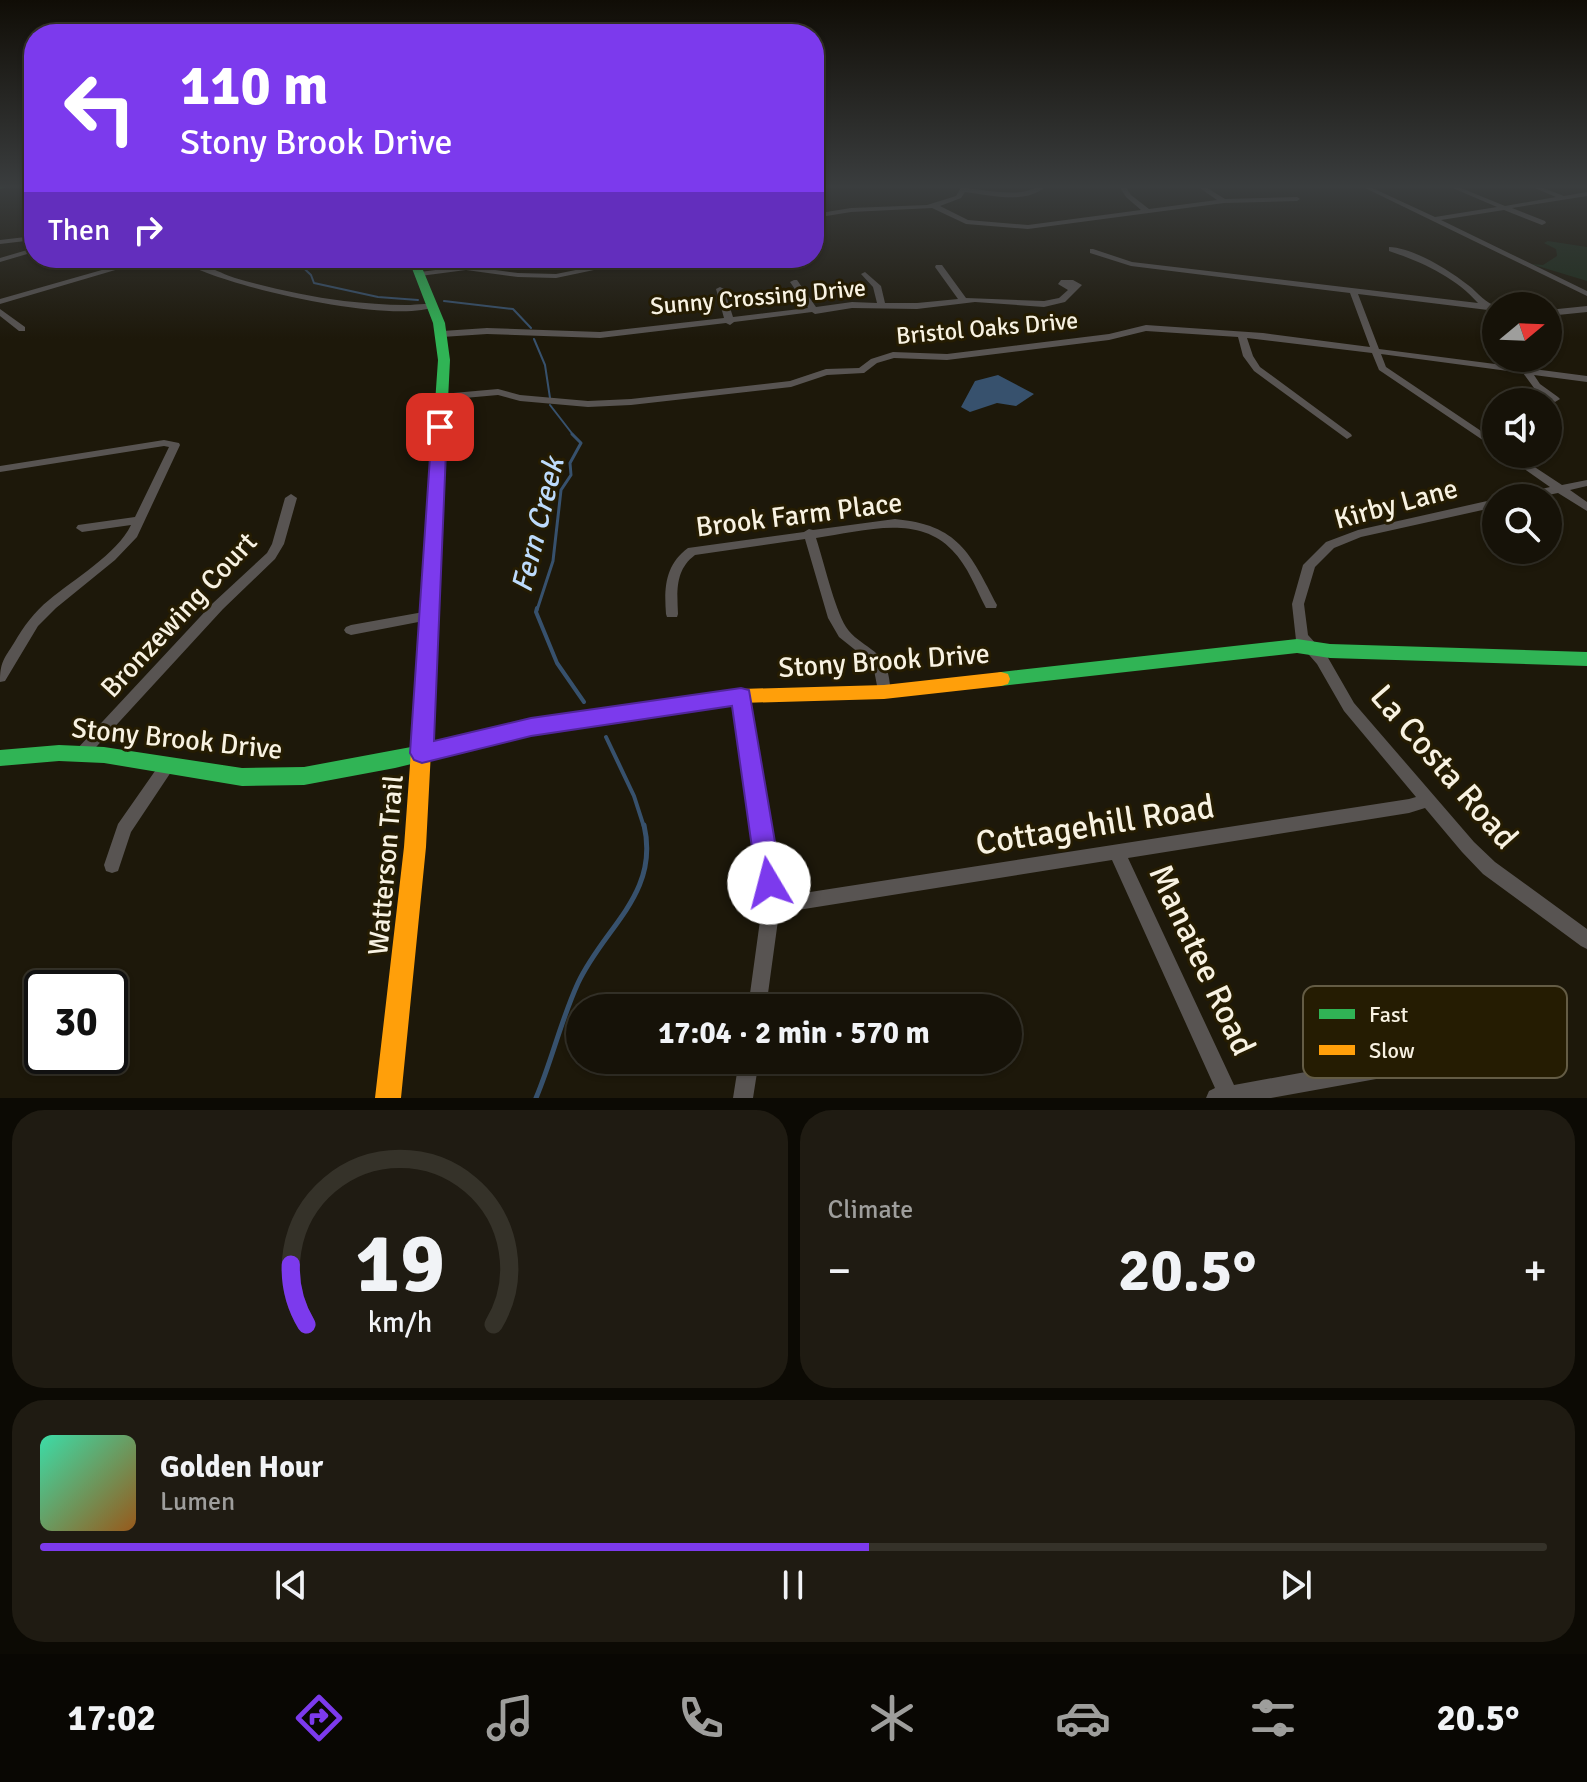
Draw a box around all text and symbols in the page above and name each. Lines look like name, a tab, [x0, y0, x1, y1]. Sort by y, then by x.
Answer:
text: 110 m	[180, 51, 328, 120]
icon: left	[48, 56, 152, 160]
text: Stony Brook Drive	[180, 120, 453, 165]
icon: right	[126, 208, 170, 252]
text: Then	[48, 212, 110, 249]
street label: Sunny Crossing Drive	[649, 273, 867, 321]
north arrow	[1482, 292, 1562, 372]
map controls	[1482, 292, 1562, 564]
street label: Bristol Oaks Drive	[895, 305, 1079, 351]
button: sound	[1482, 388, 1562, 468]
pin	[406, 393, 474, 461]
icon: arrive	[418, 405, 462, 449]
water label: Fern Creek	[503, 451, 573, 596]
street label: Kirby Lane	[1331, 471, 1461, 537]
button: search	[1482, 484, 1562, 564]
street label: Brook Farm Place	[694, 485, 904, 545]
street label: Bronzewing Court	[94, 525, 264, 705]
street label: Stony Brook Drive	[777, 637, 991, 685]
street label: La Costa Road	[1361, 676, 1527, 858]
street label: Stony Brook Drive	[70, 711, 284, 767]
street label: Watterson Trail	[361, 773, 411, 957]
street label: Cottagehill Road	[973, 785, 1217, 865]
position arrow	[727, 841, 811, 925]
street label: Manatee Road	[1139, 858, 1265, 1062]
speed limit sign: 30	[24, 970, 128, 1074]
legend	[1303, 986, 1567, 1078]
text: Fast	[1369, 1001, 1409, 1028]
text: 17:04 · 2 min · 570 m	[658, 1015, 930, 1052]
text: Slow	[1369, 1037, 1415, 1064]
text: Climate	[828, 1194, 913, 1226]
text: 19	[355, 1213, 445, 1315]
text: 20.5°	[1118, 1234, 1256, 1308]
text: −	[828, 1244, 851, 1298]
text: +	[1523, 1244, 1547, 1298]
text: km/h	[367, 1305, 432, 1340]
text: Golden Hour	[160, 1449, 323, 1486]
text: Lumen	[160, 1486, 235, 1518]
icon: previous	[269, 1563, 313, 1607]
icon: pause	[771, 1563, 815, 1607]
icon: next	[1274, 1563, 1318, 1607]
icon: directions	[291, 1690, 347, 1746]
icon: music	[482, 1690, 538, 1746]
icon: phone	[673, 1690, 729, 1746]
icon: climate	[864, 1690, 920, 1746]
icon: car	[1055, 1690, 1111, 1746]
icon: filters	[1245, 1690, 1301, 1746]
text: 17:02	[67, 1696, 156, 1741]
text: 20.5°	[1436, 1696, 1519, 1741]

